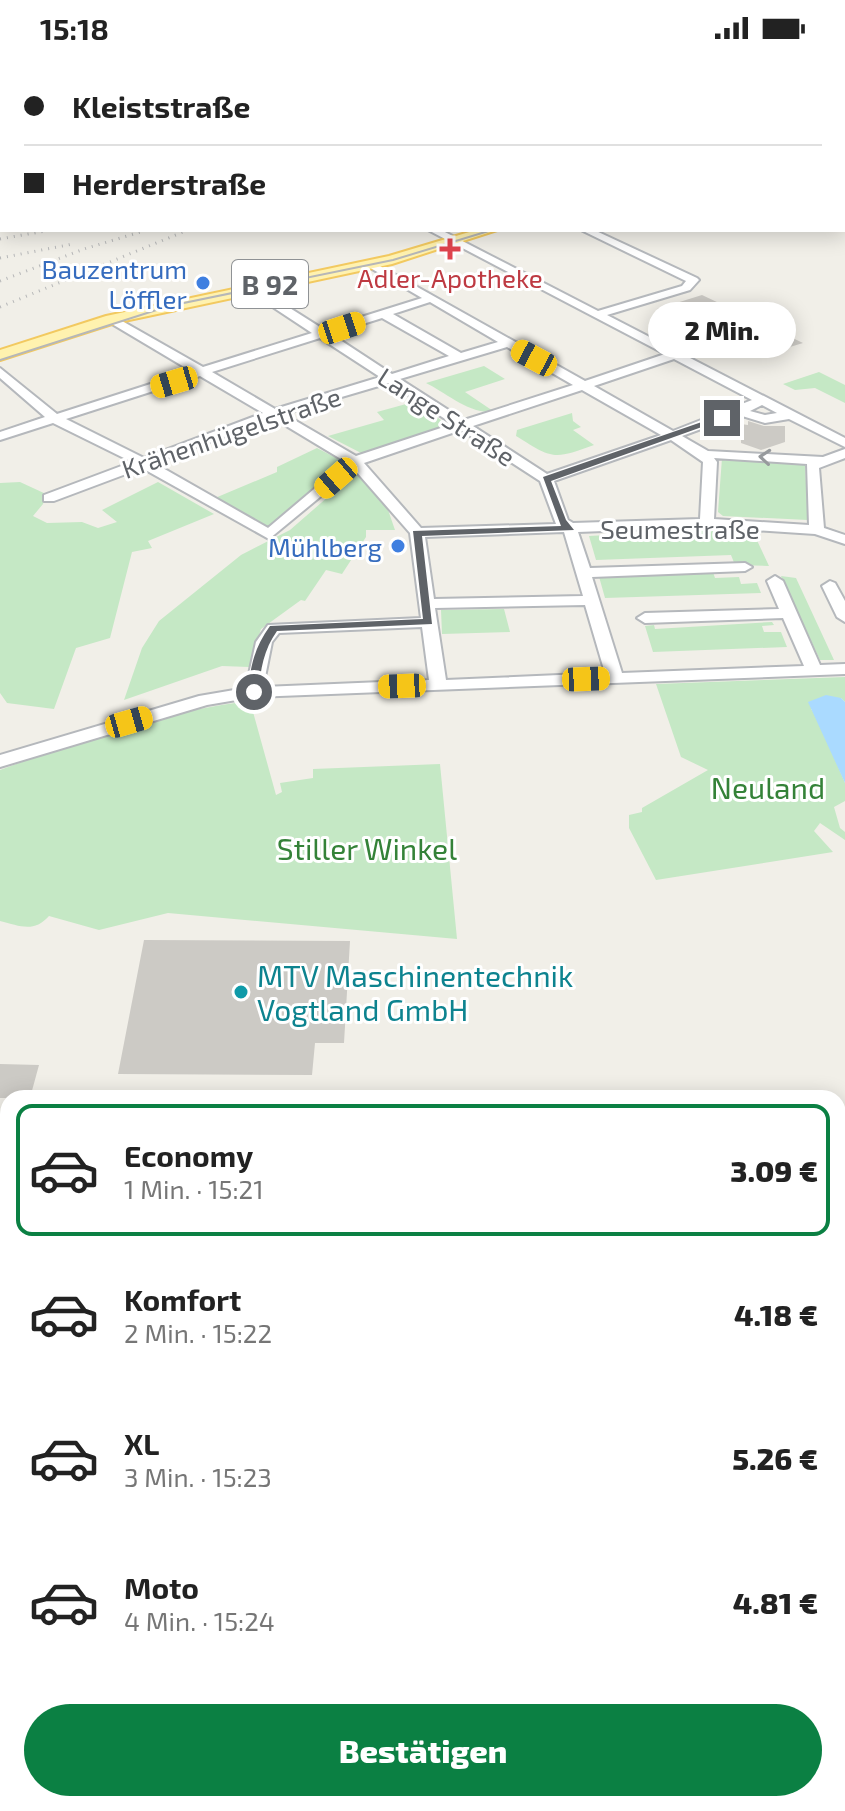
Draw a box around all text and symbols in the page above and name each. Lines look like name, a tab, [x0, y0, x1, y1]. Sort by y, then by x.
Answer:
text: 15:18	[40, 10, 109, 46]
text: Kleiststraße	[72, 88, 250, 124]
text: Herderstraße	[72, 165, 266, 201]
marker: Adler-Apotheke	[441, 240, 459, 258]
place label: Bauzentrum Löffler	[42, 253, 187, 314]
road number: B 92	[232, 260, 308, 308]
place label: Adler-Apotheke	[357, 262, 543, 293]
marker: Bauzentrum Löffler	[194, 274, 212, 292]
callout: 2 Min.	[648, 302, 796, 358]
car	[315, 309, 369, 347]
text: 2 Min.	[684, 314, 760, 345]
car	[507, 336, 561, 380]
street label: Lange Straße	[373, 360, 521, 472]
car	[148, 364, 200, 400]
street label: Krähenhügelstraße	[117, 380, 345, 484]
route end	[704, 400, 740, 436]
one-way arrow	[758, 448, 771, 465]
car	[310, 453, 362, 503]
street label: Seumestraße	[600, 513, 760, 544]
place label: Mühlberg	[268, 531, 382, 562]
marker: Mühlberg	[389, 537, 407, 555]
car	[562, 666, 610, 692]
car	[378, 673, 426, 699]
route start	[236, 674, 272, 710]
car	[103, 704, 155, 740]
park label: Neuland	[711, 769, 825, 805]
park label: Stiller Winkel	[277, 830, 457, 866]
place label: MTV Maschinentechnik Vogtland GmbH	[257, 957, 573, 1027]
marker: MTV Maschinentechnik Vogtland GmbH	[232, 983, 250, 1001]
icon: car	[28, 1134, 100, 1206]
text: Economy	[124, 1137, 253, 1173]
text: 3.09 €	[730, 1152, 818, 1188]
text: 1 Min. · 15:21	[124, 1173, 264, 1204]
icon: car	[28, 1278, 100, 1350]
text: Komfort	[124, 1281, 241, 1317]
text: 4.18 €	[734, 1296, 818, 1332]
text: 2 Min. · 15:22	[124, 1317, 272, 1348]
icon: car	[28, 1422, 100, 1494]
text: XL	[124, 1425, 159, 1461]
text: 5.26 €	[732, 1440, 818, 1476]
text: 3 Min. · 15:23	[124, 1461, 272, 1492]
icon: car	[28, 1566, 100, 1638]
text: Moto	[124, 1569, 199, 1605]
text: 4.81 €	[733, 1584, 818, 1620]
text: 4 Min. · 15:24	[124, 1605, 275, 1636]
button: Bestätigen	[24, 1704, 822, 1796]

